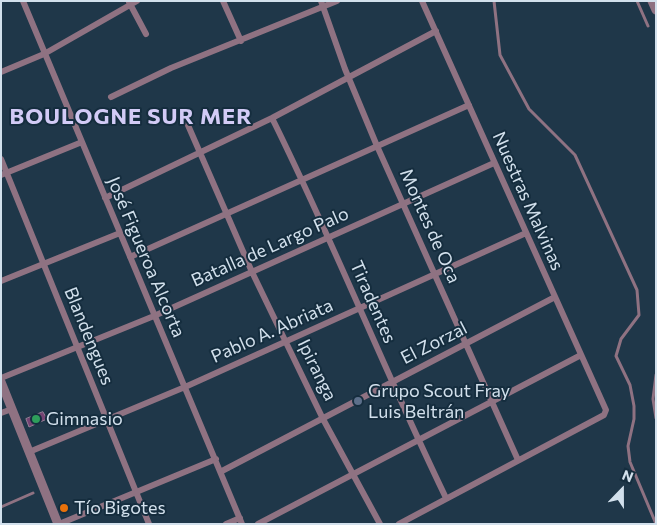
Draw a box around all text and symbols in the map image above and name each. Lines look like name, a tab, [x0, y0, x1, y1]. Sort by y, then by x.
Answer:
district label: BOULOGNE SUR MER	[8, 104, 254, 130]
street label: Nuestras Malvinas	[488, 128, 568, 274]
street label: Montes de Oca	[395, 165, 465, 287]
street label: José Figueroa Alcorta	[102, 173, 190, 341]
street label: Batalla de Largo Palo	[188, 203, 352, 291]
street label: Tiradentes	[345, 258, 401, 346]
street label: Blandengues	[60, 284, 118, 388]
street label: Pablo A. Abriata	[208, 294, 336, 368]
street label: El Zorzal	[397, 317, 471, 369]
street label: Ipiranga	[293, 336, 341, 404]
place label: Grupo Scout Fray Luis Beltrán	[368, 380, 510, 422]
marker: Grupo Scout Fray Luis Beltrán	[352, 395, 364, 407]
place label: Gimnasio	[46, 408, 123, 430]
marker: Gimnasio	[30, 413, 42, 425]
north arrow	[597, 465, 647, 515]
text: N	[620, 466, 636, 485]
place label: Tío Bigotes	[74, 497, 166, 519]
marker: Tío Bigotes	[58, 502, 70, 514]

